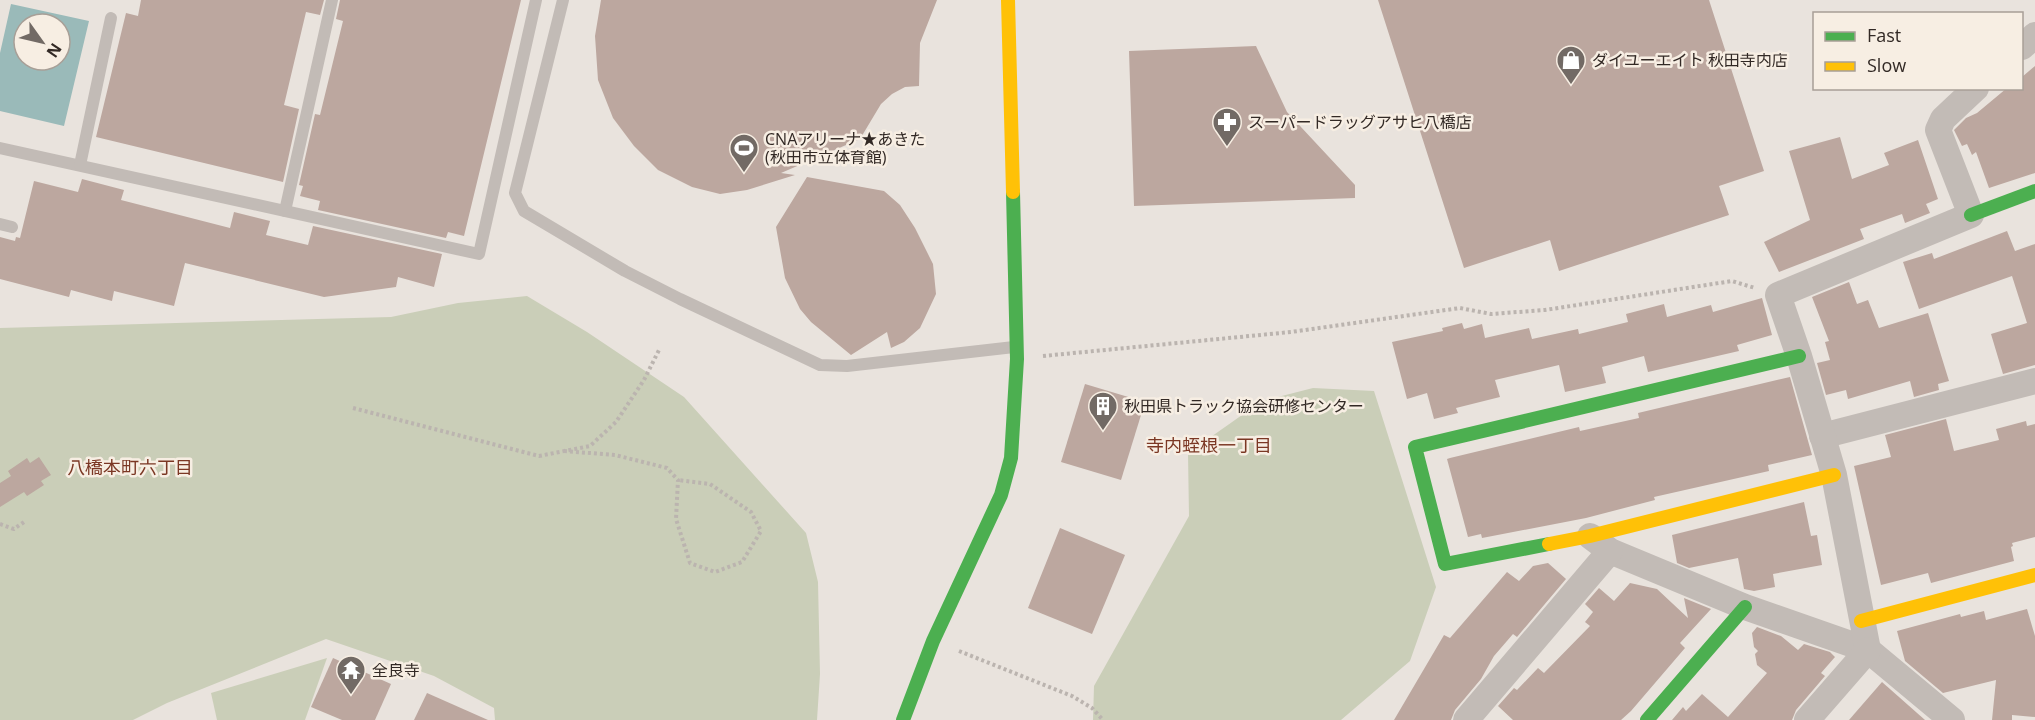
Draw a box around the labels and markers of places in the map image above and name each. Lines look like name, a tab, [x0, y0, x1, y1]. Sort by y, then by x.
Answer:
shop icon: ダイユーエイト 秋田寺内店	[1555, 44, 1587, 86]
place label: ダイユーエイト 秋田寺内店	[1592, 49, 1788, 71]
pharmacy icon: スーパードラッグアサヒ八橋店	[1211, 106, 1243, 148]
place label: スーパードラッグアサヒ八橋店	[1248, 111, 1472, 133]
place label: CNAアリーナ★あきた (秋田市立体育館)	[765, 128, 925, 168]
sports icon: CNAアリーナ★あきた (秋田市立体育館)	[728, 132, 760, 174]
building icon: 秋田県トラック協会研修センター	[1087, 390, 1119, 432]
place label: 秋田県トラック協会研修センター	[1124, 395, 1364, 417]
temple icon: 全良寺	[335, 654, 367, 696]
place label: 全良寺	[372, 659, 420, 681]

